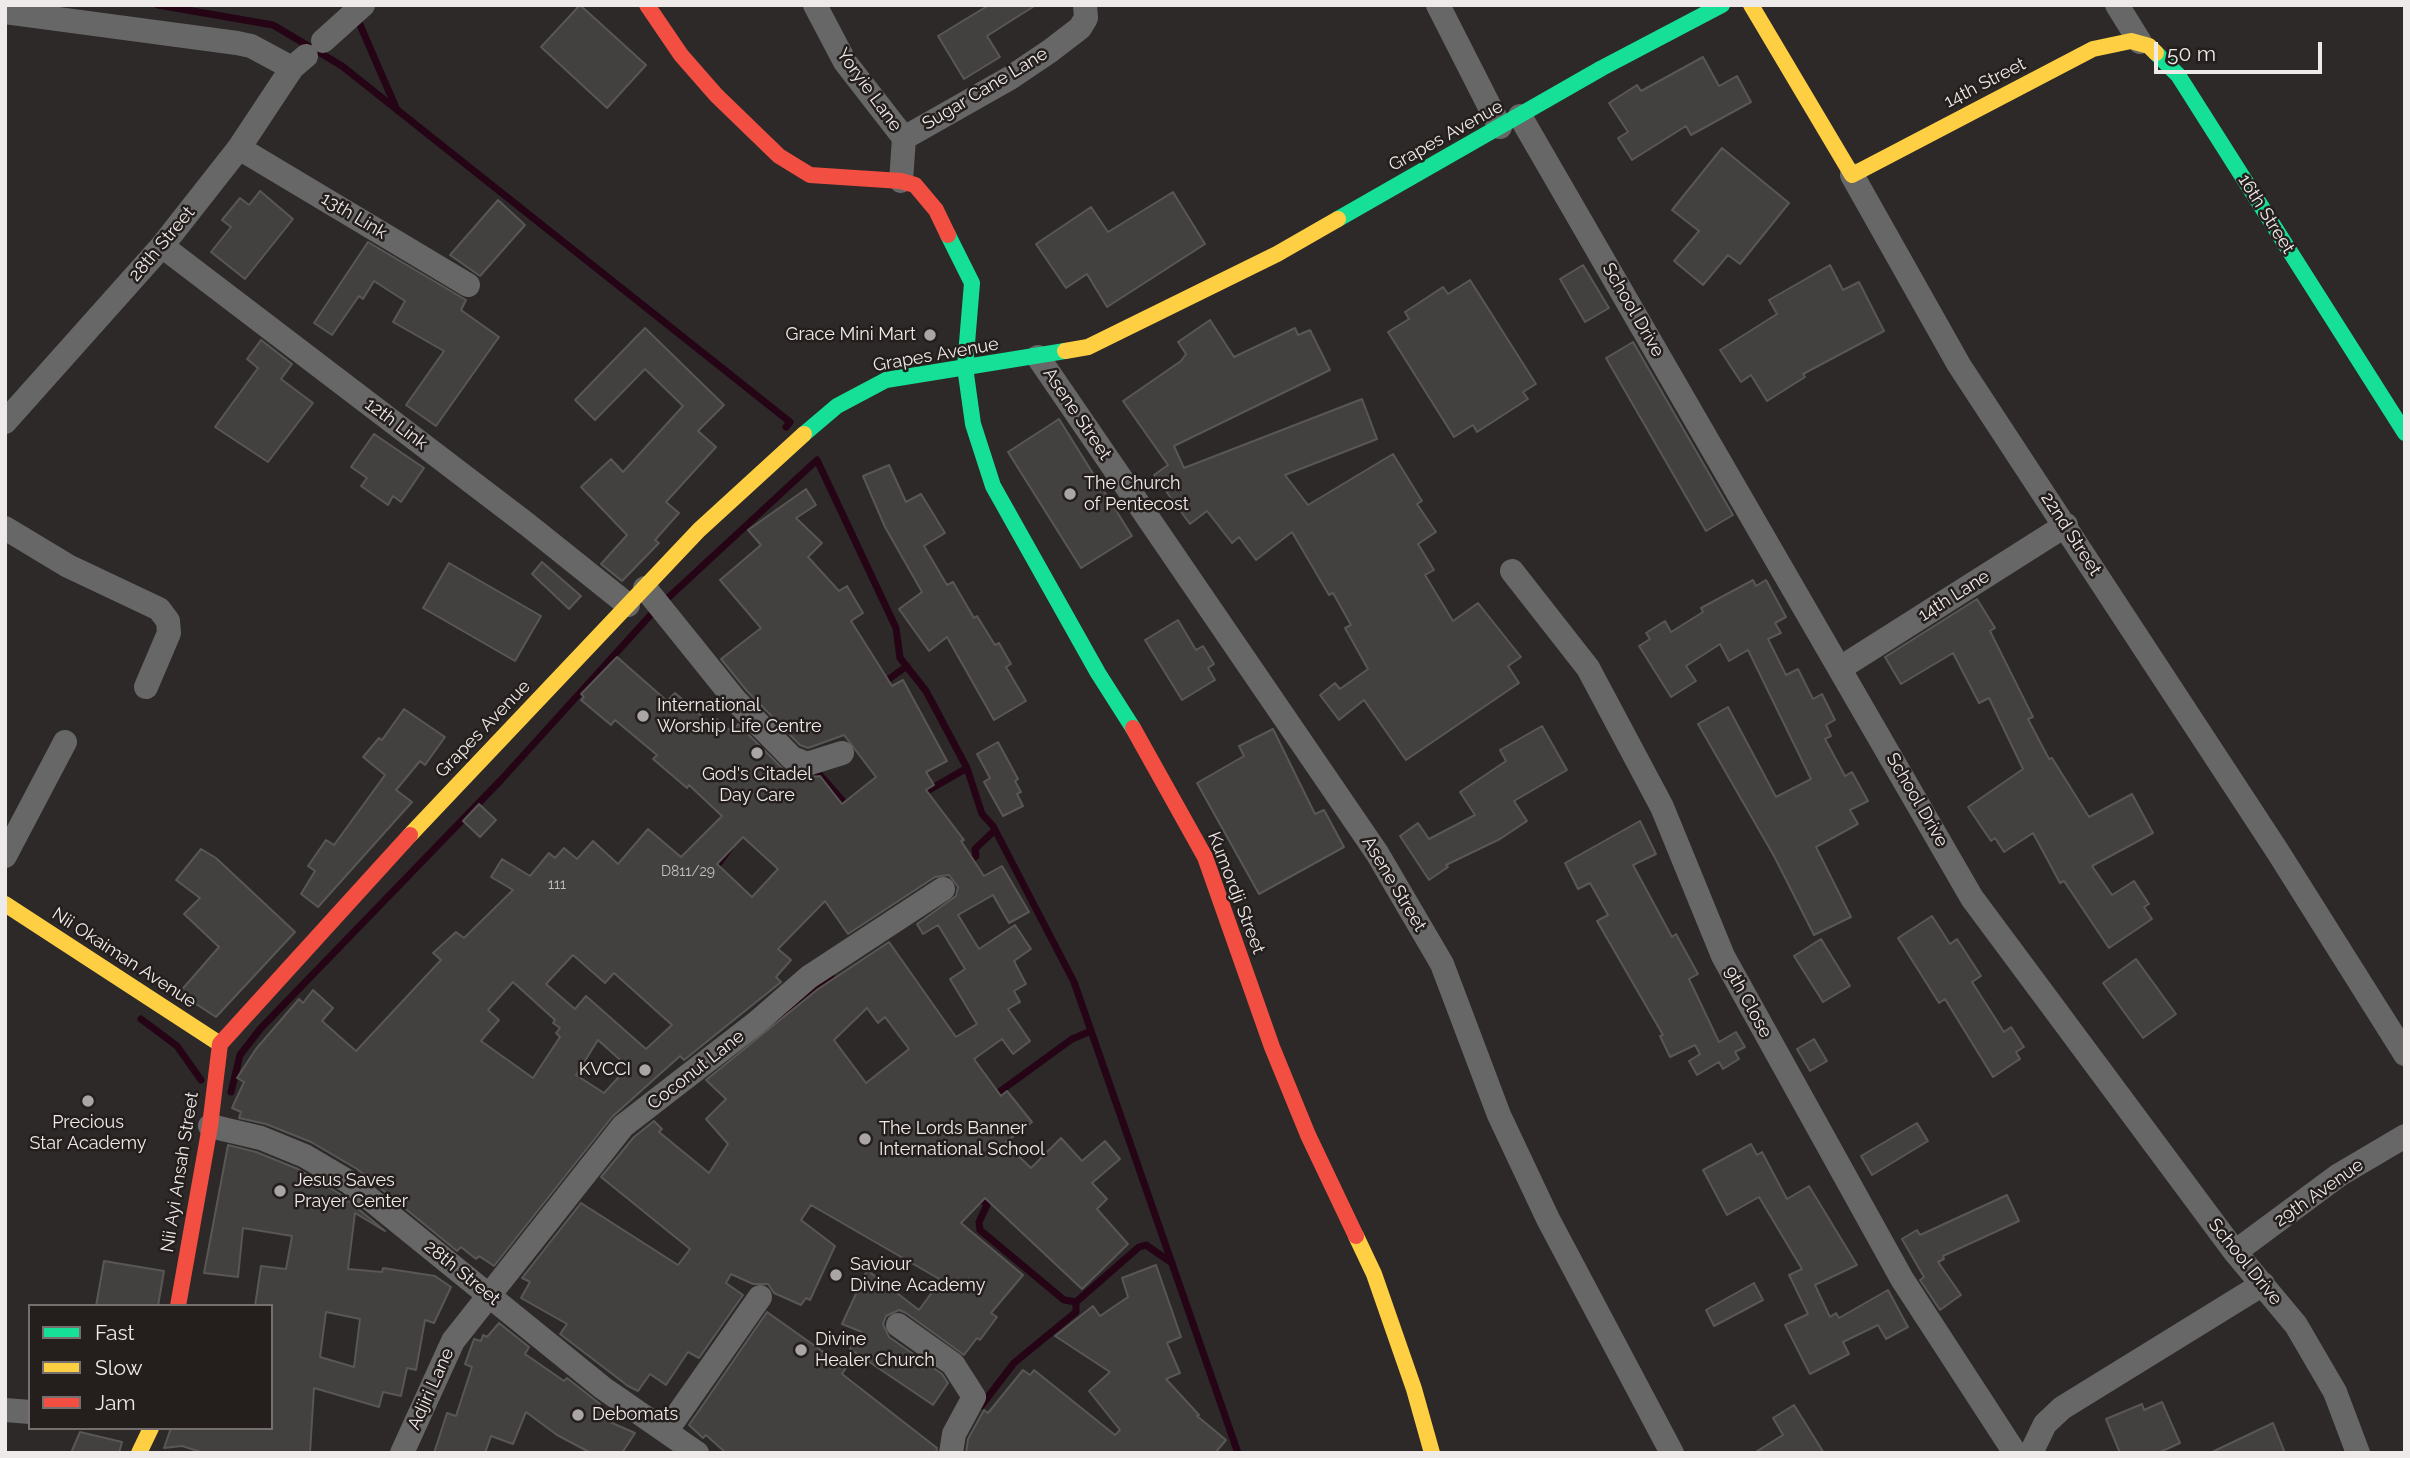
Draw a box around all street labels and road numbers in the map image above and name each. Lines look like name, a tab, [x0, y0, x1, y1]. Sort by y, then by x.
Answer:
street label: Sugar Cane Lane	[918, 43, 1052, 135]
street label: Yoryie Lane	[832, 44, 906, 136]
street label: 14th Street	[1941, 53, 2029, 113]
street label: Grapes Avenue	[1385, 96, 1507, 176]
street label: 16th Street	[2233, 170, 2299, 258]
street label: 13th Link	[317, 188, 391, 244]
street label: 28th Street	[124, 202, 200, 286]
street label: School Drive	[1597, 259, 1669, 361]
street label: Grapes Avenue	[872, 333, 1000, 377]
street label: Asene Street	[1038, 364, 1116, 464]
street label: 12th Link	[360, 394, 432, 454]
street label: 22nd Street	[2036, 488, 2106, 580]
street label: 14th Lane	[1914, 566, 1994, 626]
street label: Grapes Avenue	[431, 676, 535, 782]
street label: School Drive	[1881, 749, 1953, 851]
street label: Kumordji Street	[1203, 829, 1269, 957]
street label: Asene Street	[1357, 833, 1431, 935]
street label: Nii Okaiman Avenue	[48, 903, 200, 1013]
street label: 9th Close	[1719, 962, 1777, 1042]
street label: Coconut Lane	[643, 1026, 749, 1114]
street label: Nii Ayi Ansah Street	[157, 1090, 203, 1254]
street label: 29th Avenue	[2270, 1154, 2368, 1232]
street label: School Drive	[2204, 1214, 2286, 1310]
street label: 28th Street	[420, 1236, 504, 1310]
street label: Adjiri Lane	[403, 1345, 459, 1433]

